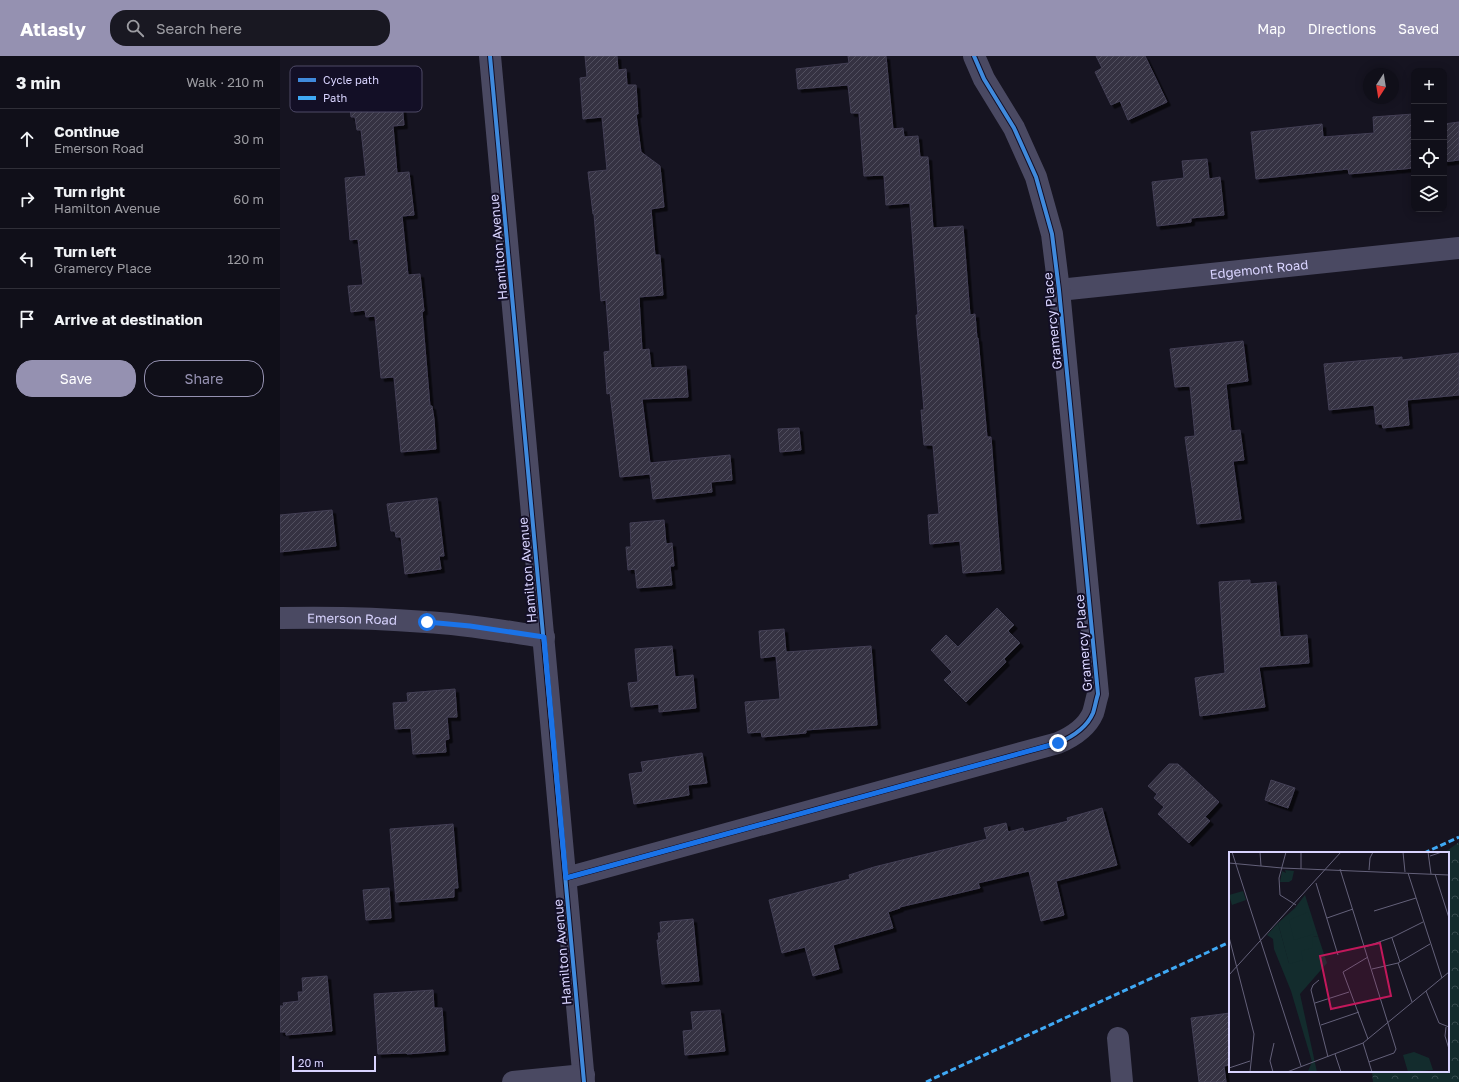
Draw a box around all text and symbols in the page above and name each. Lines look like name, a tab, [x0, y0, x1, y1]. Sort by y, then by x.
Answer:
search box	[110, 10, 390, 46]
text: Atlasly	[20, 17, 86, 40]
icon: search	[124, 17, 146, 39]
text: Search here	[156, 19, 242, 37]
text: Map	[1257, 20, 1286, 37]
text: Directions	[1308, 20, 1376, 37]
text: Saved	[1398, 20, 1439, 37]
legend	[290, 66, 422, 112]
north arrow	[1363, 68, 1399, 104]
map controls	[1411, 68, 1447, 212]
button: +	[1411, 68, 1447, 104]
text: 3 min	[16, 72, 60, 93]
text: Cycle path	[323, 73, 379, 86]
text: Walk · 210 m	[186, 74, 264, 90]
text: Path	[323, 91, 347, 104]
button: −	[1411, 104, 1447, 140]
text: Continue	[54, 122, 120, 140]
icon: ahead	[16, 128, 38, 150]
text: 30 m	[234, 131, 264, 147]
text: Emerson Road	[54, 140, 144, 156]
button: locate	[1411, 140, 1447, 176]
button: layers	[1411, 176, 1447, 212]
text: Turn right	[54, 182, 125, 200]
icon: right	[16, 188, 38, 210]
text: 60 m	[233, 191, 264, 207]
street label: Hamilton Avenue	[485, 193, 511, 301]
text: Hamilton Avenue	[54, 200, 160, 216]
text: Turn left	[54, 242, 116, 260]
icon: left	[16, 248, 38, 270]
text: 120 m	[227, 251, 264, 267]
street label: Edgemont Road	[1209, 256, 1309, 282]
text: Gramercy Place	[54, 260, 151, 276]
street label: Gramercy Place	[1039, 272, 1065, 370]
icon: arrive	[16, 308, 38, 330]
text: Arrive at destination	[54, 310, 203, 328]
button: Save	[16, 360, 136, 397]
button: Share	[144, 360, 264, 397]
street label: Hamilton Avenue	[514, 516, 540, 624]
street label: Gramercy Place	[1071, 594, 1095, 692]
street label: Emerson Road	[307, 610, 397, 628]
route start	[418, 613, 436, 631]
route end	[1049, 734, 1067, 752]
inset map	[1229, 852, 1449, 1072]
street label: Hamilton Avenue	[549, 898, 575, 1006]
scale bar	[292, 1054, 376, 1073]
text: 20 m	[298, 1056, 324, 1069]

